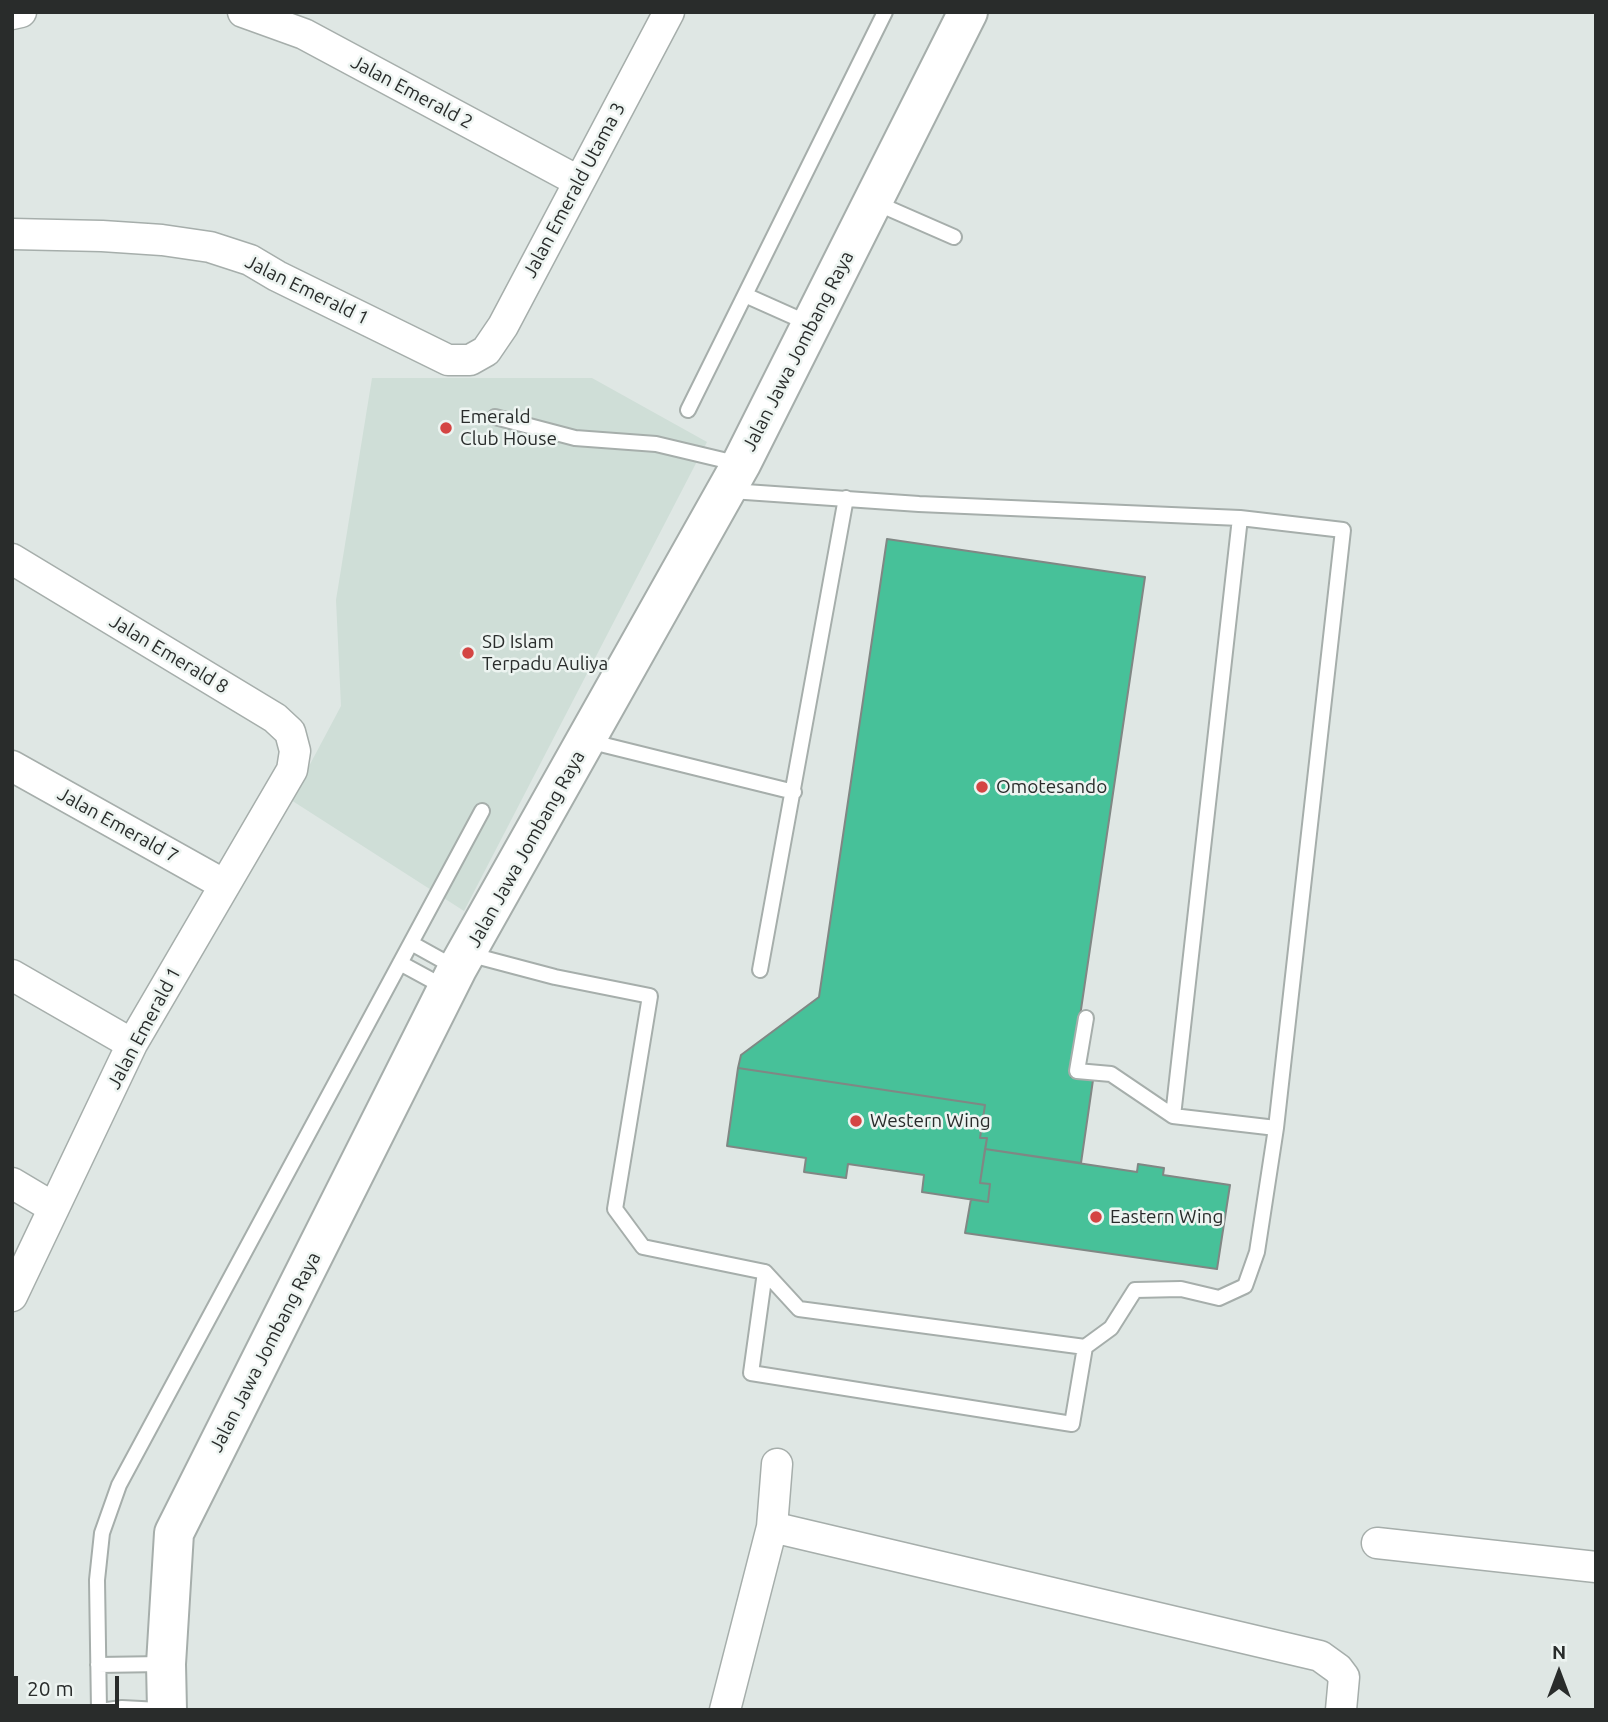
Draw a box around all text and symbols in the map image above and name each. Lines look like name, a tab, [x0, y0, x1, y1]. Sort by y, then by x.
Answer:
street label: Jalan Emerald 2	[347, 50, 477, 134]
street label: Jalan Emerald Utama 3	[518, 98, 630, 282]
street label: Jalan Jawa Jombang Raya	[738, 247, 858, 455]
street label: Jalan Emerald 1	[241, 250, 373, 330]
place label: Emerald Club House	[460, 406, 557, 450]
marker: Emerald Club House	[438, 420, 454, 436]
street label: Jalan Emerald 8	[105, 610, 233, 698]
place label: SD Islam Terpadu Auliya	[482, 631, 608, 675]
marker: SD Islam Terpadu Auliya	[460, 645, 476, 661]
street label: Jalan Jawa Jombang Raya	[462, 747, 590, 951]
place label: Omotesando	[996, 776, 1107, 798]
marker: Omotesando	[974, 779, 990, 795]
street label: Jalan Emerald 7	[54, 782, 182, 868]
street label: Jalan Emerald 1	[102, 963, 186, 1093]
place label: Western Wing	[870, 1110, 991, 1132]
marker: Western Wing	[848, 1113, 864, 1129]
place label: Eastern Wing	[1110, 1206, 1223, 1228]
marker: Eastern Wing	[1088, 1209, 1104, 1225]
street label: Jalan Jawa Jombang Raya	[205, 1248, 325, 1456]
north arrow	[1524, 1638, 1594, 1708]
text: N	[1552, 1641, 1566, 1663]
scale bar	[18, 1662, 122, 1706]
text: 20 m	[27, 1676, 74, 1700]

